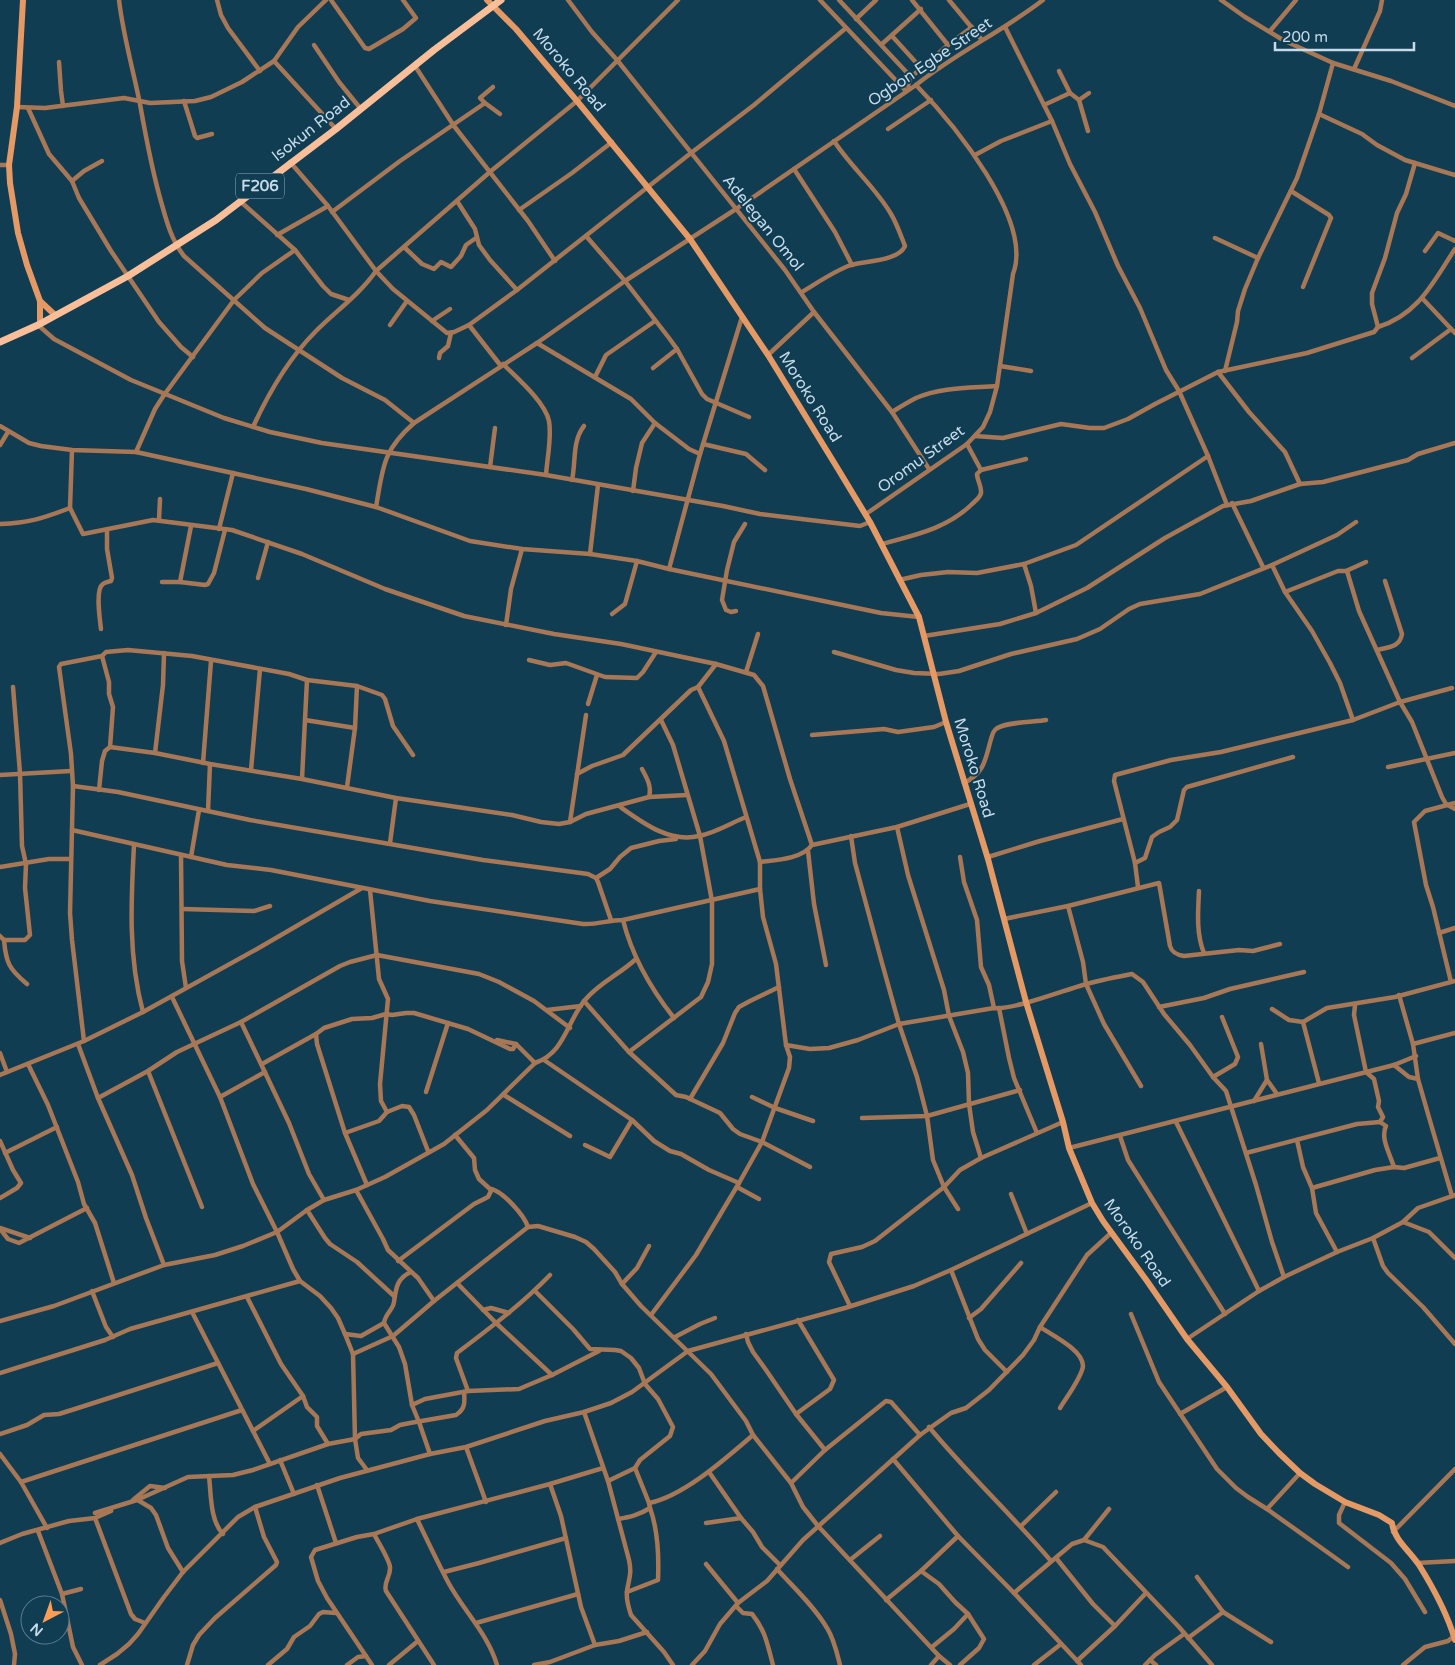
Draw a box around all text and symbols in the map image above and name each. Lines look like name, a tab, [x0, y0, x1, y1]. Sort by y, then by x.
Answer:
street label: Ogbon Egbe Street	[864, 13, 996, 111]
scale bar	[1275, 20, 1414, 52]
street label: Moroko Road	[528, 24, 610, 116]
text: 200 m	[1282, 28, 1328, 46]
street label: Isokun Road	[268, 92, 354, 166]
street label: Adelegan Omol	[718, 171, 808, 275]
road number: F206	[236, 174, 284, 198]
street label: Moroko Road	[774, 348, 846, 446]
street label: Oromu Street	[874, 421, 968, 497]
street label: Moroko Road	[949, 716, 999, 820]
street label: Moroko Road	[1099, 1195, 1175, 1291]
north arrow	[20, 1595, 70, 1645]
text: N	[27, 1619, 47, 1640]

